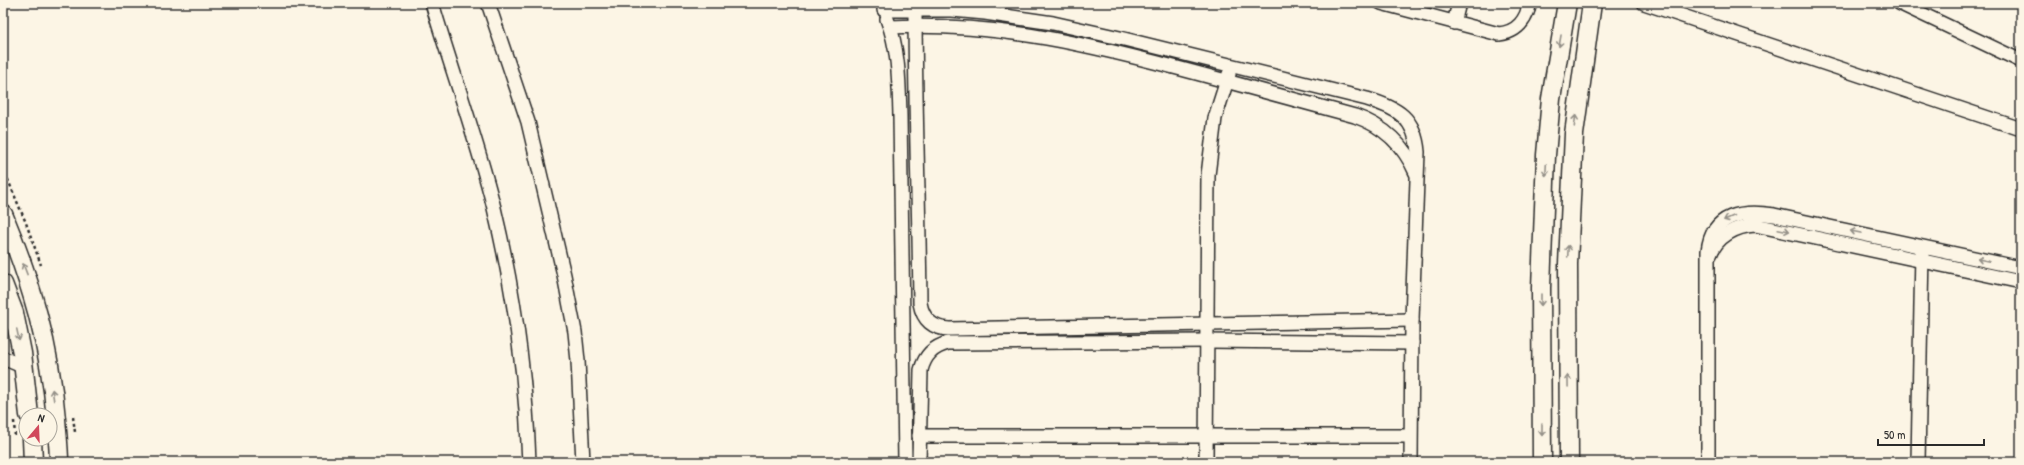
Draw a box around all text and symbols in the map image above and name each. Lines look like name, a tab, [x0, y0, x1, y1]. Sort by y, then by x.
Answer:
one-way arrow	[1556, 35, 1564, 48]
one-way arrow	[1571, 115, 1579, 128]
one-way arrow	[1542, 163, 1549, 176]
one-way arrow	[1723, 215, 1735, 222]
one-way arrow	[1777, 227, 1790, 235]
one-way arrow	[1850, 228, 1863, 236]
one-way arrow	[1565, 245, 1572, 258]
one-way arrow	[1977, 255, 1990, 263]
one-way arrow	[20, 263, 28, 275]
one-way arrow	[1537, 293, 1545, 306]
one-way arrow	[14, 328, 22, 341]
one-way arrow	[1564, 375, 1572, 388]
one-way arrow	[49, 389, 57, 402]
north arrow	[18, 407, 58, 447]
text: N	[36, 410, 46, 425]
scale bar	[1878, 421, 1984, 447]
one-way arrow	[1538, 423, 1546, 436]
text: 50 m	[1884, 426, 1905, 443]

